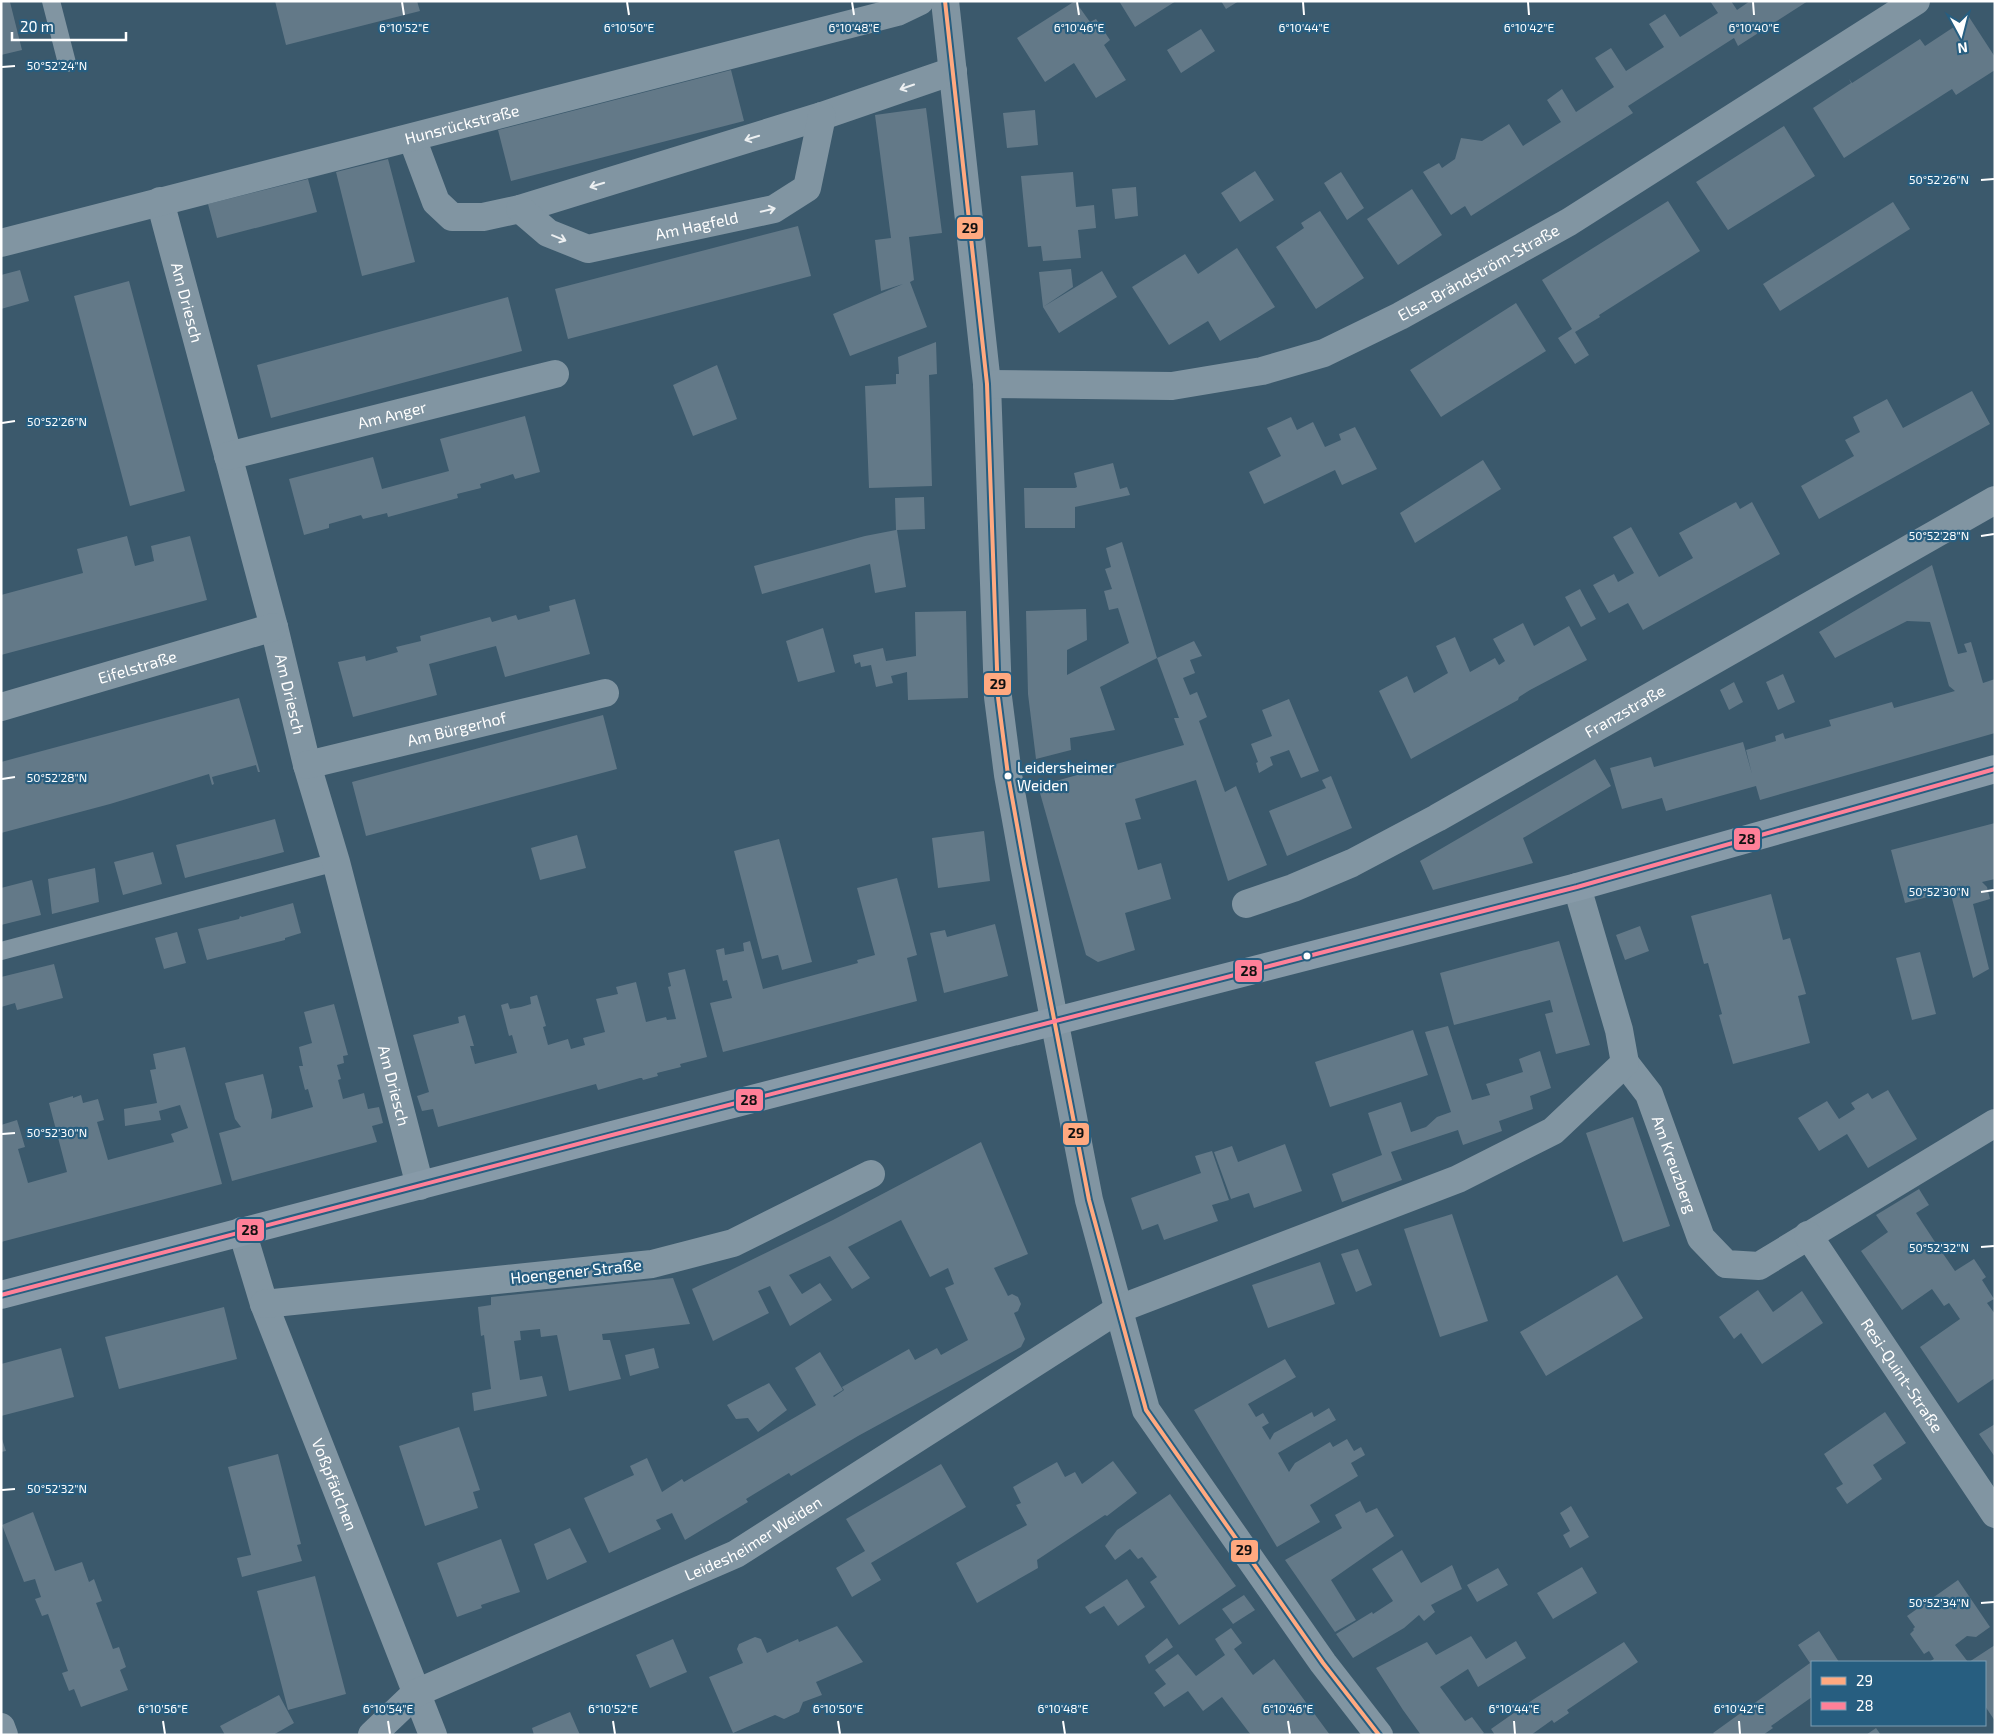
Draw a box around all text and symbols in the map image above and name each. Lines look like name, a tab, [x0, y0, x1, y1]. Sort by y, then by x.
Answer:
scale bar	[12, 10, 126, 42]
north arrow	[1936, 10, 1986, 60]
text: 20 m	[20, 17, 54, 35]
text: 6°10'52"E	[379, 20, 429, 34]
text: 6°10'50"E	[604, 20, 654, 34]
text: 6°10'48"E	[828, 20, 880, 34]
text: 6°10'46"E	[1054, 20, 1105, 34]
text: 6°10'44"E	[1278, 20, 1330, 34]
text: 6°10'42"E	[1504, 20, 1555, 34]
text: 6°10'40"E	[1728, 20, 1780, 34]
text: N	[1957, 39, 1969, 57]
text: 50°52'24"N	[27, 58, 87, 72]
one-way arrow	[899, 83, 915, 92]
street label: Hunsrückstraße	[402, 100, 521, 148]
one-way arrow	[745, 133, 761, 143]
text: 50°52'26"N	[1909, 172, 1969, 186]
one-way arrow	[589, 181, 605, 191]
one-way arrow	[759, 205, 775, 214]
street label: Am Hagfeld	[653, 207, 740, 243]
line badge: 29	[956, 216, 984, 240]
text: 29	[962, 219, 978, 236]
street label: Elsa-Brändström-Straße	[1394, 220, 1562, 324]
one-way arrow	[551, 233, 566, 243]
street label: Am Driesch	[168, 260, 207, 345]
street label: Am Anger	[355, 397, 429, 432]
text: 50°52'26"N	[27, 414, 87, 428]
text: 50°52'28"N	[1909, 528, 1969, 542]
street label: Eifelstraße	[96, 646, 179, 687]
street label: Am Driesch	[272, 652, 309, 736]
line badge: 29	[983, 672, 1012, 696]
text: 29	[990, 675, 1006, 692]
street label: Franzstraße	[1581, 680, 1668, 741]
street label: Am Bürgerhof	[405, 707, 509, 749]
place label: Leidersheimer Weiden	[1017, 758, 1114, 794]
text: 50°52'28"N	[27, 770, 87, 784]
marker: Leidersheimer Weiden	[1003, 771, 1013, 781]
line badge: 28	[1733, 827, 1761, 851]
text: 28	[1739, 830, 1755, 847]
text: 50°52'30"N	[1909, 884, 1969, 898]
unlabelled marker	[1302, 951, 1312, 961]
line badge: 28	[1234, 959, 1263, 983]
text: 28	[1241, 962, 1257, 979]
street label: Am Driesch	[375, 1043, 414, 1128]
line badge: 28	[735, 1088, 764, 1112]
text: 28	[741, 1091, 757, 1108]
street label: Am Kreuzberg	[1649, 1113, 1701, 1216]
line badge: 29	[1062, 1122, 1090, 1146]
text: 29	[1068, 1124, 1084, 1141]
text: 50°52'30"N	[27, 1125, 87, 1139]
line badge: 28	[236, 1218, 265, 1242]
text: 28	[242, 1221, 258, 1238]
text: 50°52'32"N	[1909, 1240, 1969, 1254]
street label: Hoengener Straße	[509, 1254, 643, 1287]
street label: Resi-Quint-Straße	[1857, 1314, 1948, 1436]
street label: Voßpfädchen	[309, 1435, 362, 1533]
text: 50°52'32"N	[27, 1481, 87, 1495]
street label: Leidesheimer Weiden	[681, 1492, 825, 1584]
line badge: 29	[1230, 1539, 1259, 1563]
text: 29	[1236, 1541, 1252, 1558]
text: 50°52'34"N	[1909, 1595, 1969, 1609]
legend	[1811, 1661, 1986, 1726]
text: 29	[1856, 1671, 1873, 1689]
text: 28	[1856, 1696, 1874, 1714]
text: 6°10'56"E	[138, 1701, 188, 1715]
text: 6°10'54"E	[363, 1701, 414, 1715]
text: 6°10'52"E	[588, 1701, 638, 1715]
text: 6°10'50"E	[813, 1701, 863, 1715]
text: 6°10'48"E	[1037, 1701, 1089, 1715]
text: 6°10'46"E	[1263, 1701, 1314, 1715]
text: 6°10'44"E	[1488, 1701, 1540, 1715]
text: 6°10'42"E	[1714, 1701, 1765, 1715]

